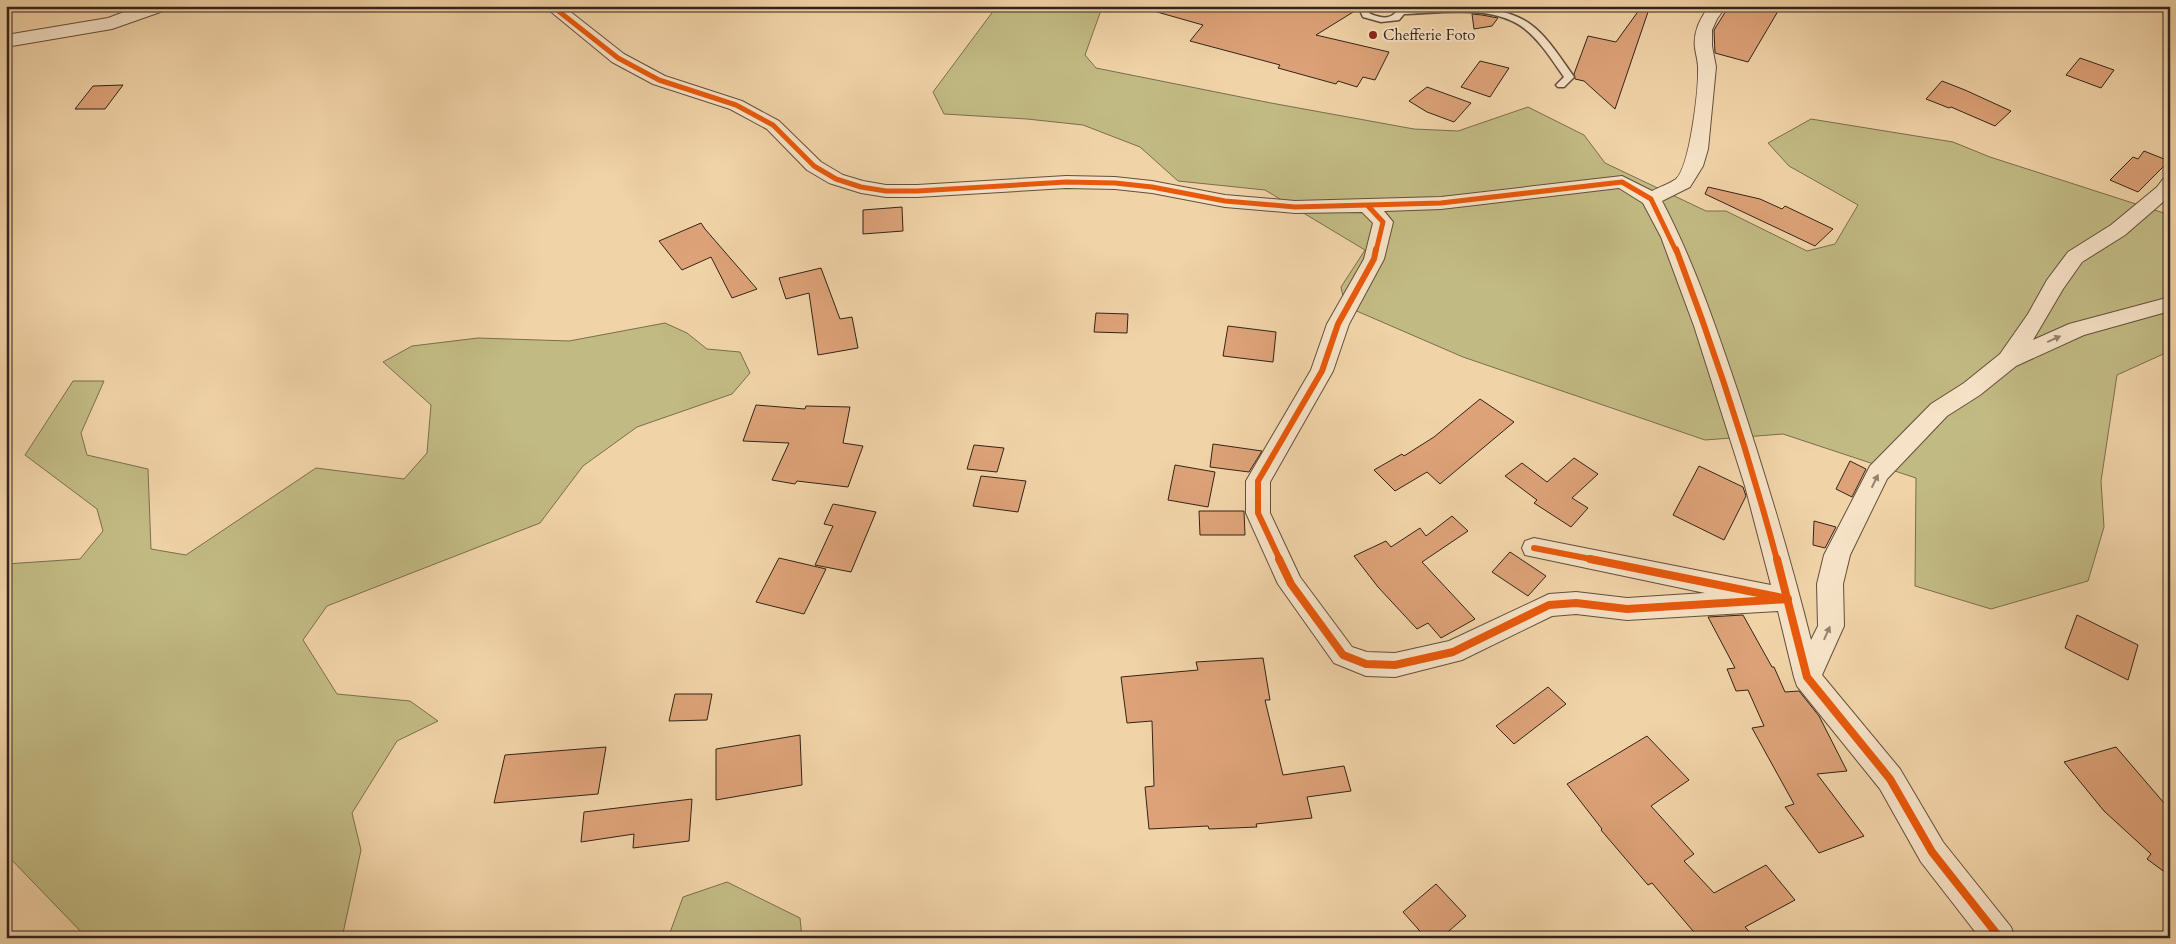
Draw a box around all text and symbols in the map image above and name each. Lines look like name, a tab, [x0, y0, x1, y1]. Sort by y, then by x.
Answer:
place label: Chefferie Foto	[1383, 25, 1475, 45]
marker: Chefferie Foto	[1367, 29, 1379, 41]
one-way arrow	[2047, 335, 2061, 343]
one-way arrow	[1871, 474, 1879, 488]
one-way arrow	[1823, 626, 1831, 640]

